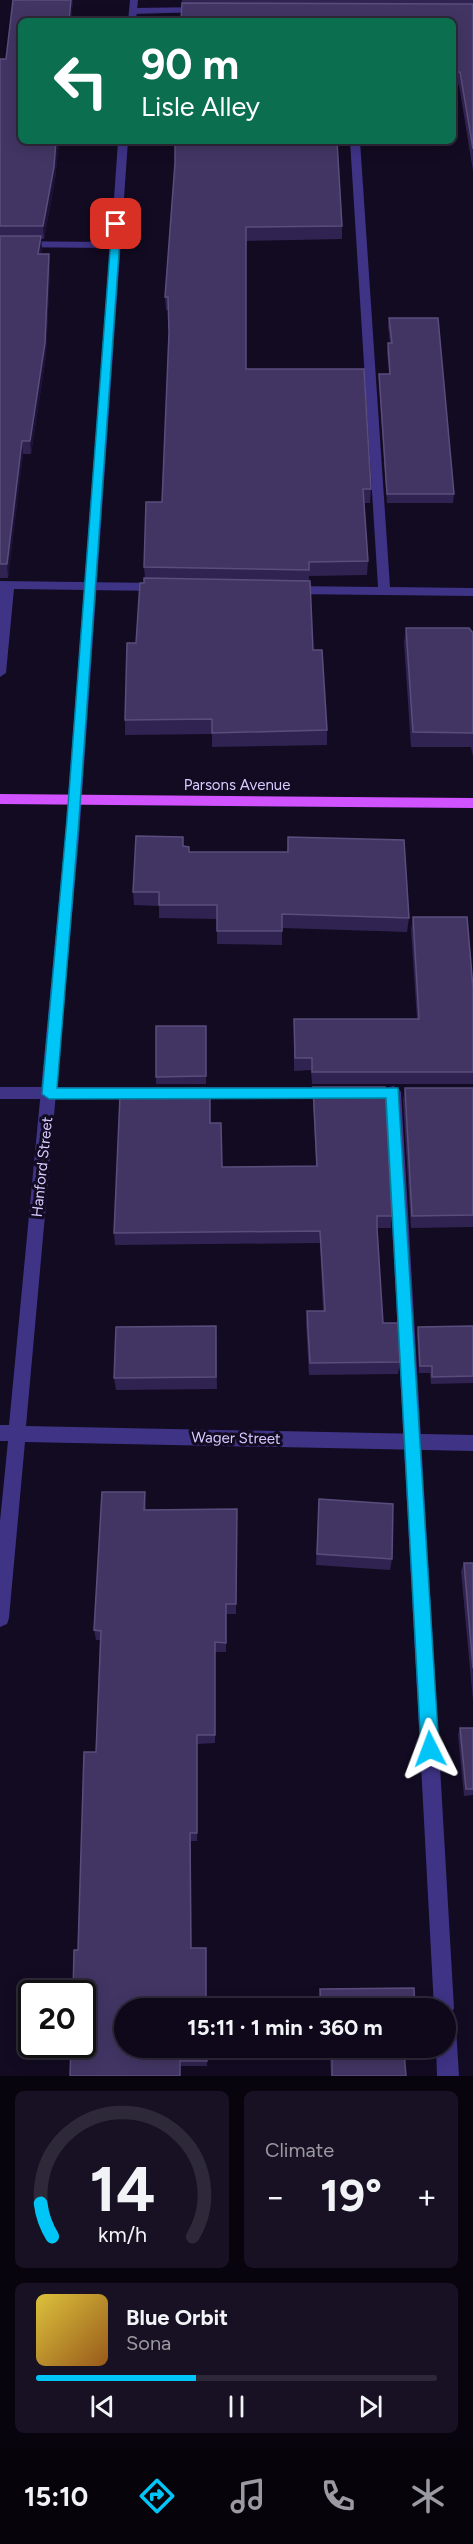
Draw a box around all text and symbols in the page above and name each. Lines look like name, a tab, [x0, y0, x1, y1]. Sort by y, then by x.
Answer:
text: 90 m	[141, 39, 239, 90]
icon: left	[42, 42, 120, 120]
text: Lisle Alley	[141, 90, 260, 123]
pin	[90, 198, 141, 249]
icon: arrive	[99, 207, 132, 240]
street label: Parsons Avenue	[184, 776, 290, 794]
street label: Hanford Street	[28, 1115, 56, 1218]
street label: Wager Street	[191, 1428, 281, 1448]
position arrow	[398, 1717, 462, 1781]
speed limit sign: 20	[18, 1980, 96, 2058]
text: 15:11 · 1 min · 360 m	[187, 2014, 383, 2041]
text: Climate	[265, 2138, 334, 2162]
text: 14	[89, 2152, 155, 2227]
text: 19°	[320, 2168, 382, 2222]
text: −	[265, 2177, 286, 2216]
text: +	[416, 2177, 437, 2216]
text: km/h	[98, 2222, 146, 2247]
text: Blue Orbit	[126, 2304, 228, 2331]
text: Sona	[126, 2331, 171, 2355]
icon: previous	[86, 2390, 119, 2423]
icon: pause	[220, 2390, 253, 2423]
icon: next	[354, 2390, 387, 2423]
icon: directions	[136, 2475, 178, 2517]
icon: music	[227, 2475, 269, 2517]
icon: phone	[317, 2475, 359, 2517]
icon: climate	[407, 2475, 449, 2517]
text: 15:10	[24, 2480, 88, 2513]

